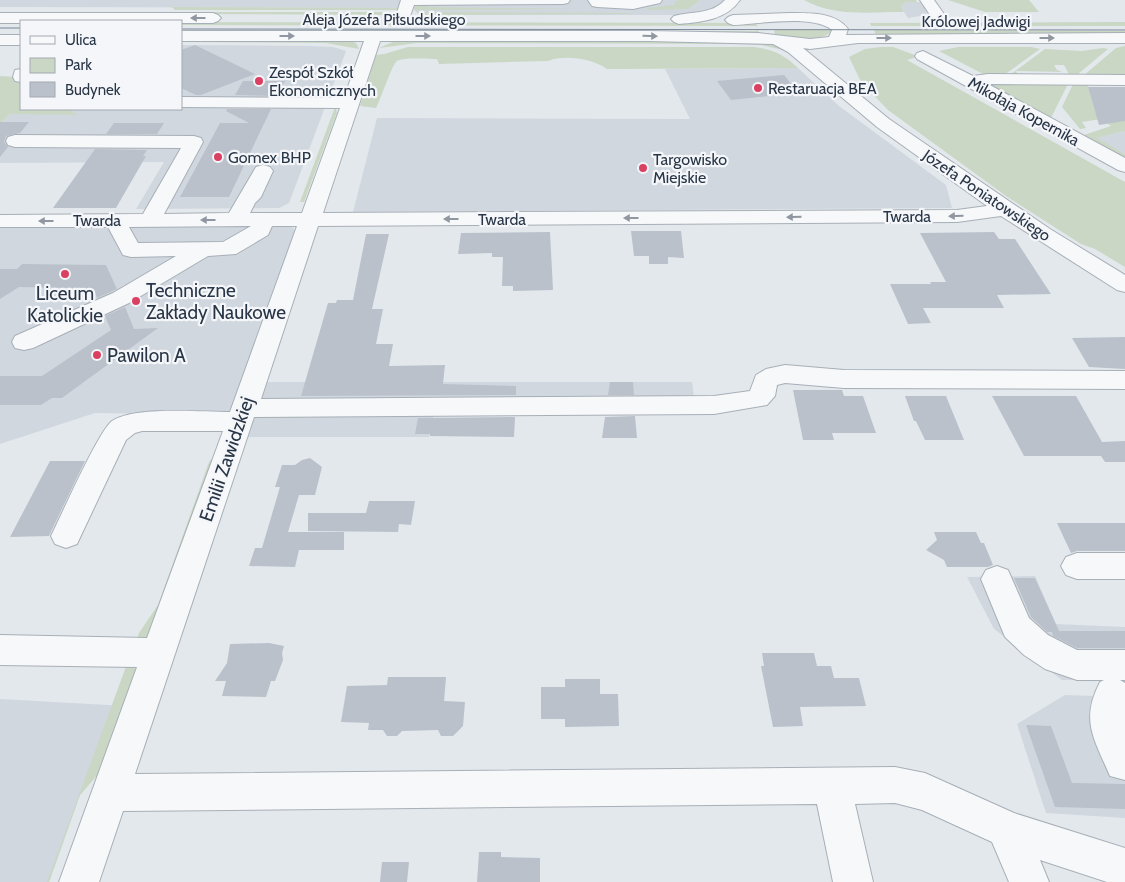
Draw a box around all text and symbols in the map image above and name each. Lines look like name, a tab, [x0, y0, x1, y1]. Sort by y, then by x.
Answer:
street label: Aleja Józefa Piłsudskiego	[302, 10, 466, 29]
street label: Królowej Jadwigi	[922, 12, 1030, 31]
one-way arrow	[190, 14, 206, 22]
legend	[20, 20, 182, 110]
text: Ulica	[65, 31, 97, 49]
one-way arrow	[279, 32, 295, 40]
one-way arrow	[415, 32, 431, 40]
one-way arrow	[642, 32, 658, 40]
one-way arrow	[876, 34, 892, 42]
one-way arrow	[1039, 34, 1055, 42]
text: Park	[65, 56, 92, 74]
place label: Zespół Szkół Ekonomicznych	[269, 63, 376, 100]
street label: Mikołaja Kopernika	[965, 73, 1083, 150]
marker: Zespół Szkół Ekonomicznych	[253, 75, 265, 87]
place label: Restaruacja BEA	[768, 79, 877, 98]
text: Budynek	[65, 81, 121, 99]
marker: Restaruacja BEA	[752, 82, 764, 94]
street label: Józefa Poniatowskiego	[918, 145, 1054, 245]
place label: Gomex BHP	[228, 148, 311, 167]
place label: Targowisko Miejskie	[653, 150, 727, 187]
marker: Gomex BHP	[212, 151, 224, 163]
marker: Targowisko Miejskie	[637, 162, 649, 174]
street label: Twarda	[883, 207, 931, 226]
street label: Twarda	[478, 210, 526, 229]
street label: Twarda	[73, 211, 121, 230]
one-way arrow	[948, 212, 964, 220]
one-way arrow	[785, 213, 801, 221]
one-way arrow	[623, 214, 639, 222]
one-way arrow	[443, 215, 459, 223]
one-way arrow	[200, 216, 216, 224]
one-way arrow	[38, 217, 54, 225]
marker: Liceum Katolickie	[59, 268, 71, 280]
place label: Techniczne Zakłady Naukowe	[146, 279, 286, 324]
place label: Liceum Katolickie	[27, 282, 103, 327]
marker: Techniczne Zakłady Naukowe	[130, 295, 142, 307]
place label: Pawilon A	[107, 344, 186, 367]
marker: Pawilon A	[91, 349, 103, 361]
street label: Emilii Zawidzkiej	[194, 394, 259, 525]

